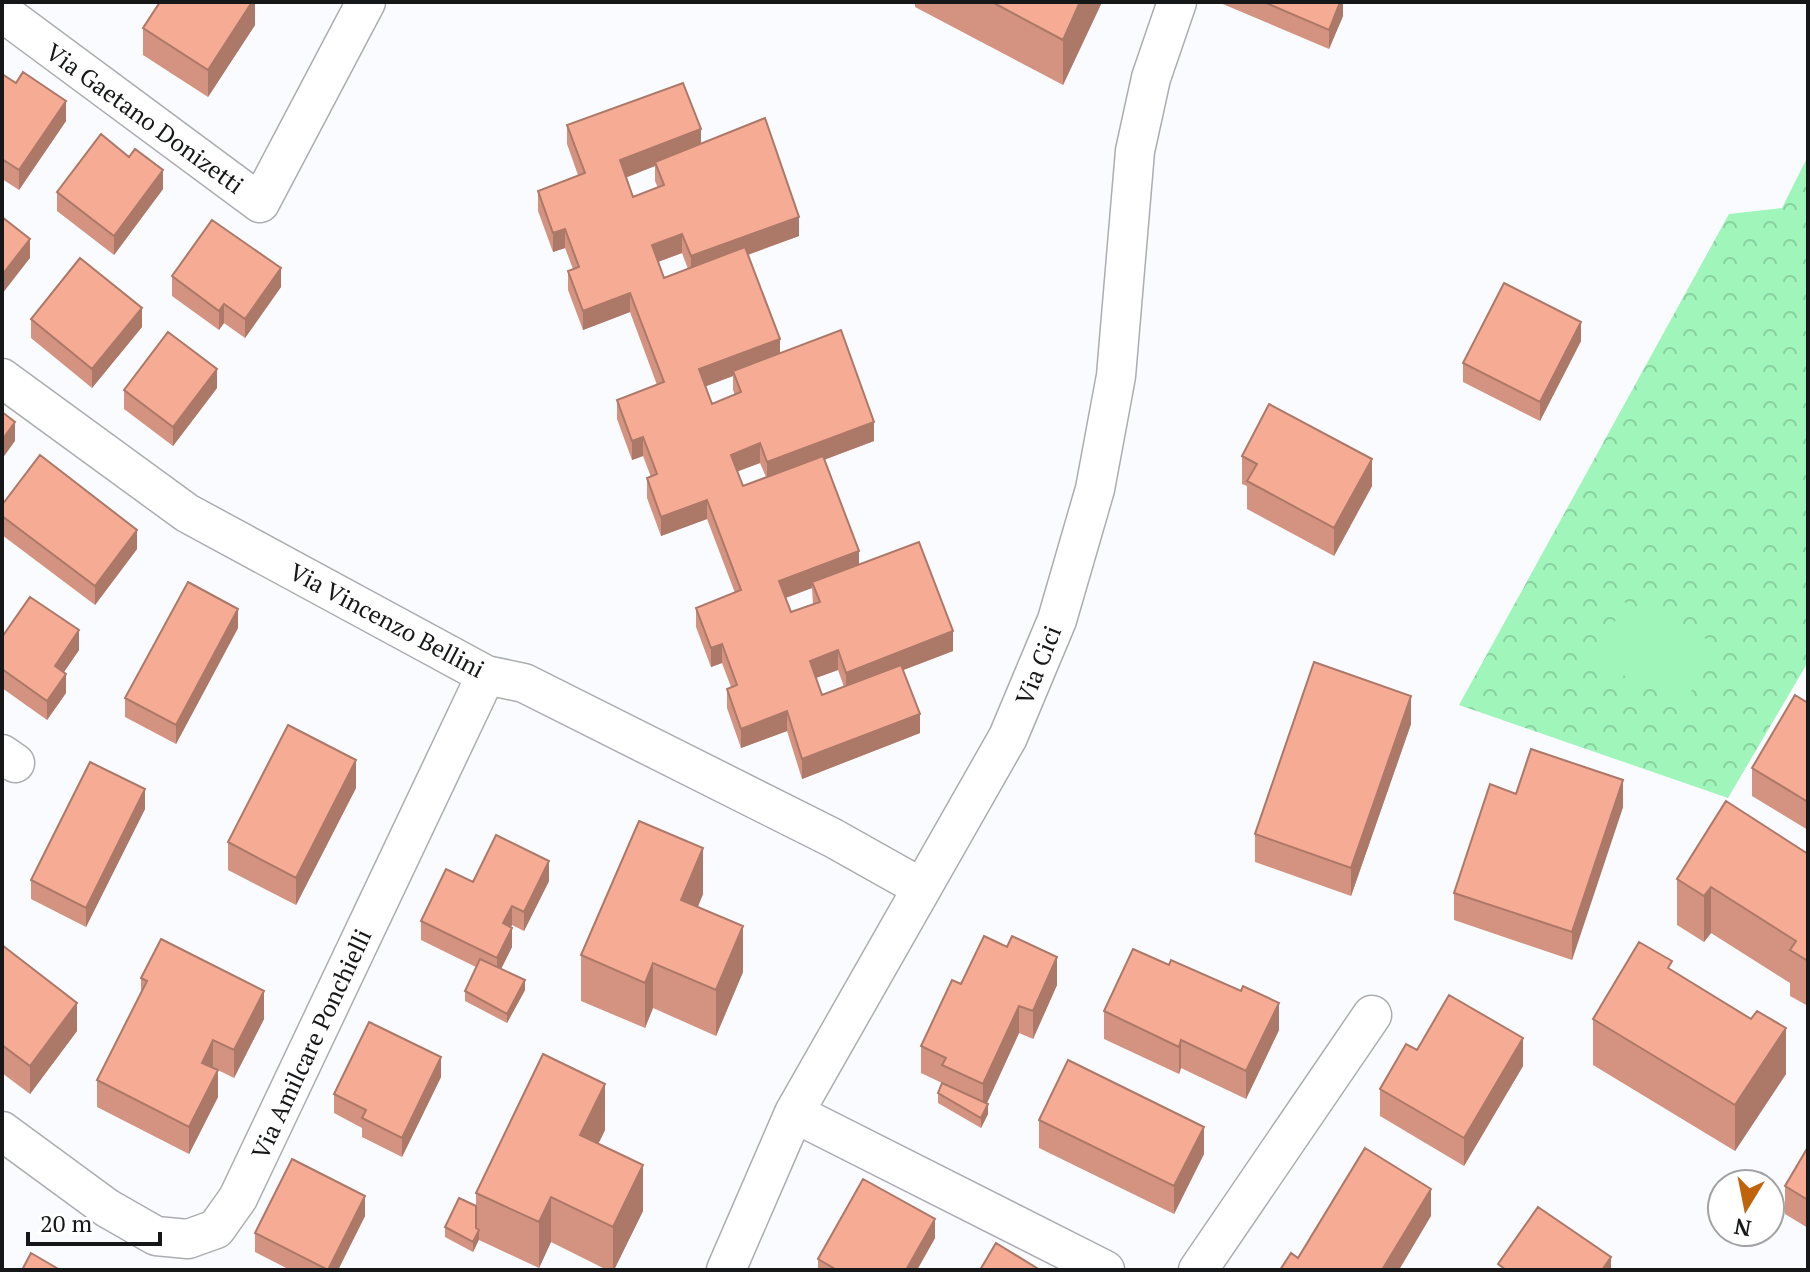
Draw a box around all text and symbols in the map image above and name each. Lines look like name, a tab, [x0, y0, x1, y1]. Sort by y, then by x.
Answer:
street label: Via Gaetano Donizetti	[40, 35, 250, 201]
street label: Via Vincenzo Bellini	[284, 555, 490, 685]
street label: Via Cici	[1008, 621, 1068, 709]
street label: Via Amilcare Ponchielli	[244, 924, 378, 1164]
north arrow	[1706, 1168, 1786, 1248]
scale bar	[28, 1196, 160, 1246]
text: 20 m	[40, 1207, 92, 1239]
text: N	[1731, 1212, 1753, 1244]

